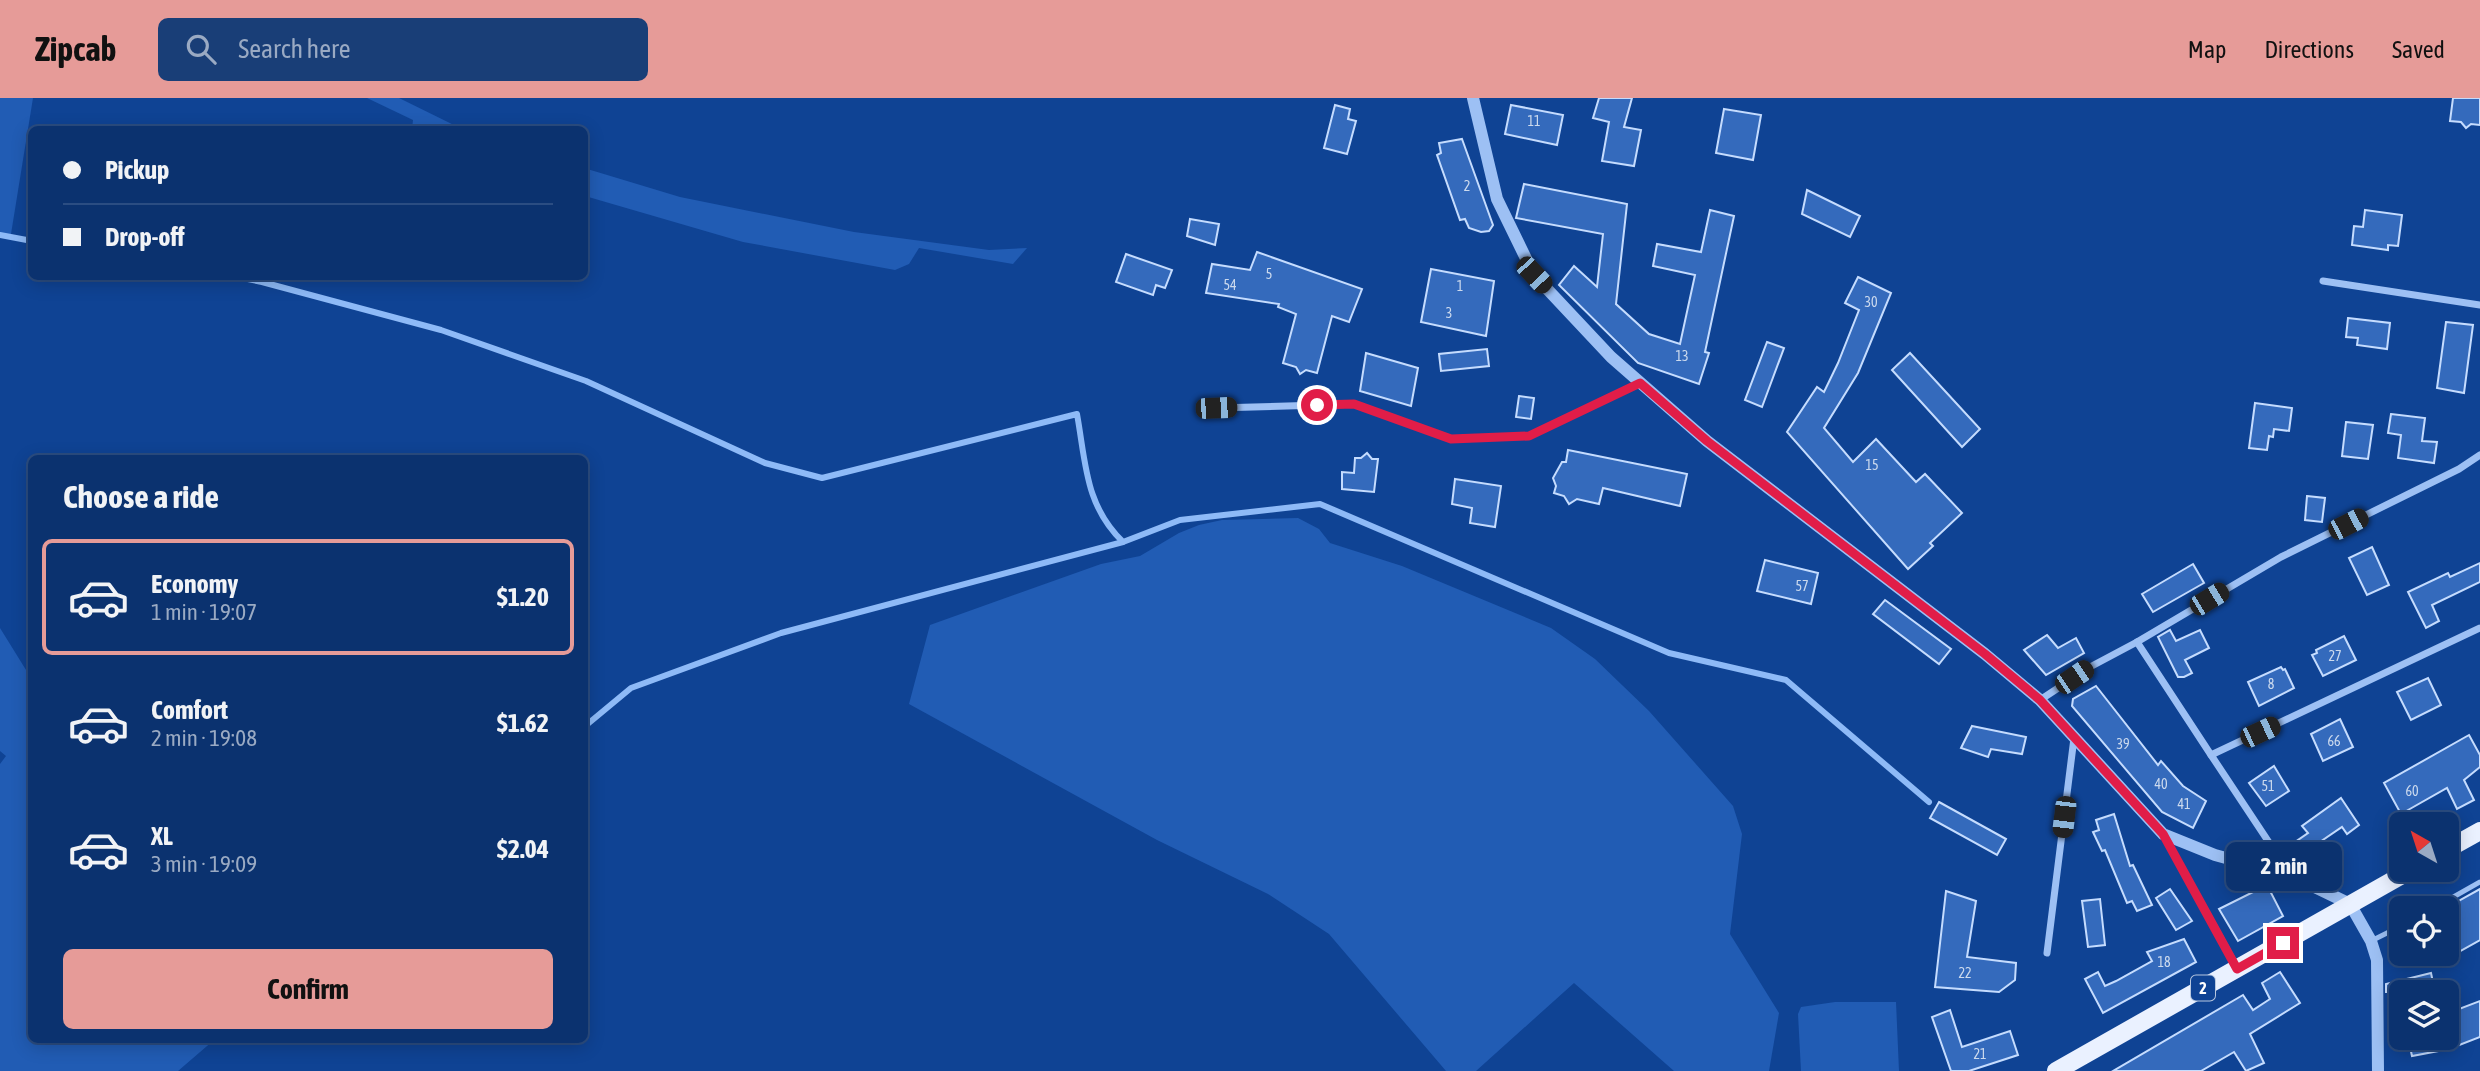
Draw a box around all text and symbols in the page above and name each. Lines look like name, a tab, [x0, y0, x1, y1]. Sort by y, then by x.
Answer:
search box	[158, 18, 648, 81]
text: Zipcab	[35, 30, 116, 68]
icon: search	[182, 30, 220, 68]
text: Search here	[238, 34, 350, 64]
text: Map	[2188, 36, 2226, 63]
text: Directions	[2264, 36, 2354, 63]
text: Saved	[2392, 36, 2445, 63]
house number: 11	[1527, 113, 1541, 129]
text: Pickup	[105, 155, 169, 185]
house number: 2	[1464, 178, 1470, 194]
text: Drop-off	[105, 222, 185, 252]
car	[1512, 252, 1557, 298]
house number: 5	[1266, 266, 1272, 282]
house number: 54	[1223, 277, 1237, 293]
house number: 1	[1457, 278, 1463, 294]
house number: 30	[1864, 294, 1878, 310]
house number: 3	[1446, 305, 1452, 321]
house number: 13	[1675, 348, 1689, 364]
route start	[1301, 389, 1333, 421]
car	[1195, 397, 1238, 419]
house number: 15	[1865, 457, 1879, 473]
text: Choose a ride	[63, 478, 219, 515]
car	[2325, 505, 2372, 543]
icon: car	[67, 566, 130, 629]
text: Economy	[151, 569, 238, 599]
house number: 57	[1795, 578, 1809, 594]
car	[2186, 579, 2233, 619]
text: $1.20	[497, 582, 549, 612]
text: 1 min · 19:07	[151, 599, 257, 625]
house number: 27	[2328, 648, 2342, 664]
car	[2051, 657, 2098, 697]
house number: 8	[2268, 676, 2275, 692]
icon: car	[67, 692, 130, 755]
text: Comfort	[151, 695, 228, 725]
text: $1.62	[497, 708, 549, 738]
car	[2237, 714, 2284, 750]
text: 2 min · 19:08	[151, 725, 257, 751]
house number: 66	[2327, 733, 2341, 749]
house number: 39	[2116, 736, 2130, 752]
house number: 40	[2154, 776, 2168, 792]
house number: 51	[2261, 778, 2275, 794]
house number: 60	[2405, 783, 2419, 799]
car	[2052, 795, 2077, 839]
house number: 41	[2177, 796, 2191, 812]
north arrow	[2389, 812, 2459, 882]
map controls	[2389, 812, 2459, 1050]
icon: car	[67, 818, 130, 881]
text: XL	[151, 821, 173, 851]
text: $2.04	[497, 834, 549, 864]
callout: 2 min	[2225, 842, 2341, 890]
text: 3 min · 19:09	[151, 851, 257, 877]
text: 2 min	[2261, 853, 2307, 879]
button: locate	[2389, 896, 2459, 966]
route end	[2267, 927, 2299, 959]
button: Confirm	[63, 949, 553, 1029]
house number: 18	[2157, 954, 2171, 970]
house number: 22	[1958, 965, 1972, 981]
road number: 2	[2191, 975, 2215, 1000]
button: layers	[2389, 980, 2459, 1050]
house number: 21	[1973, 1046, 1987, 1062]

